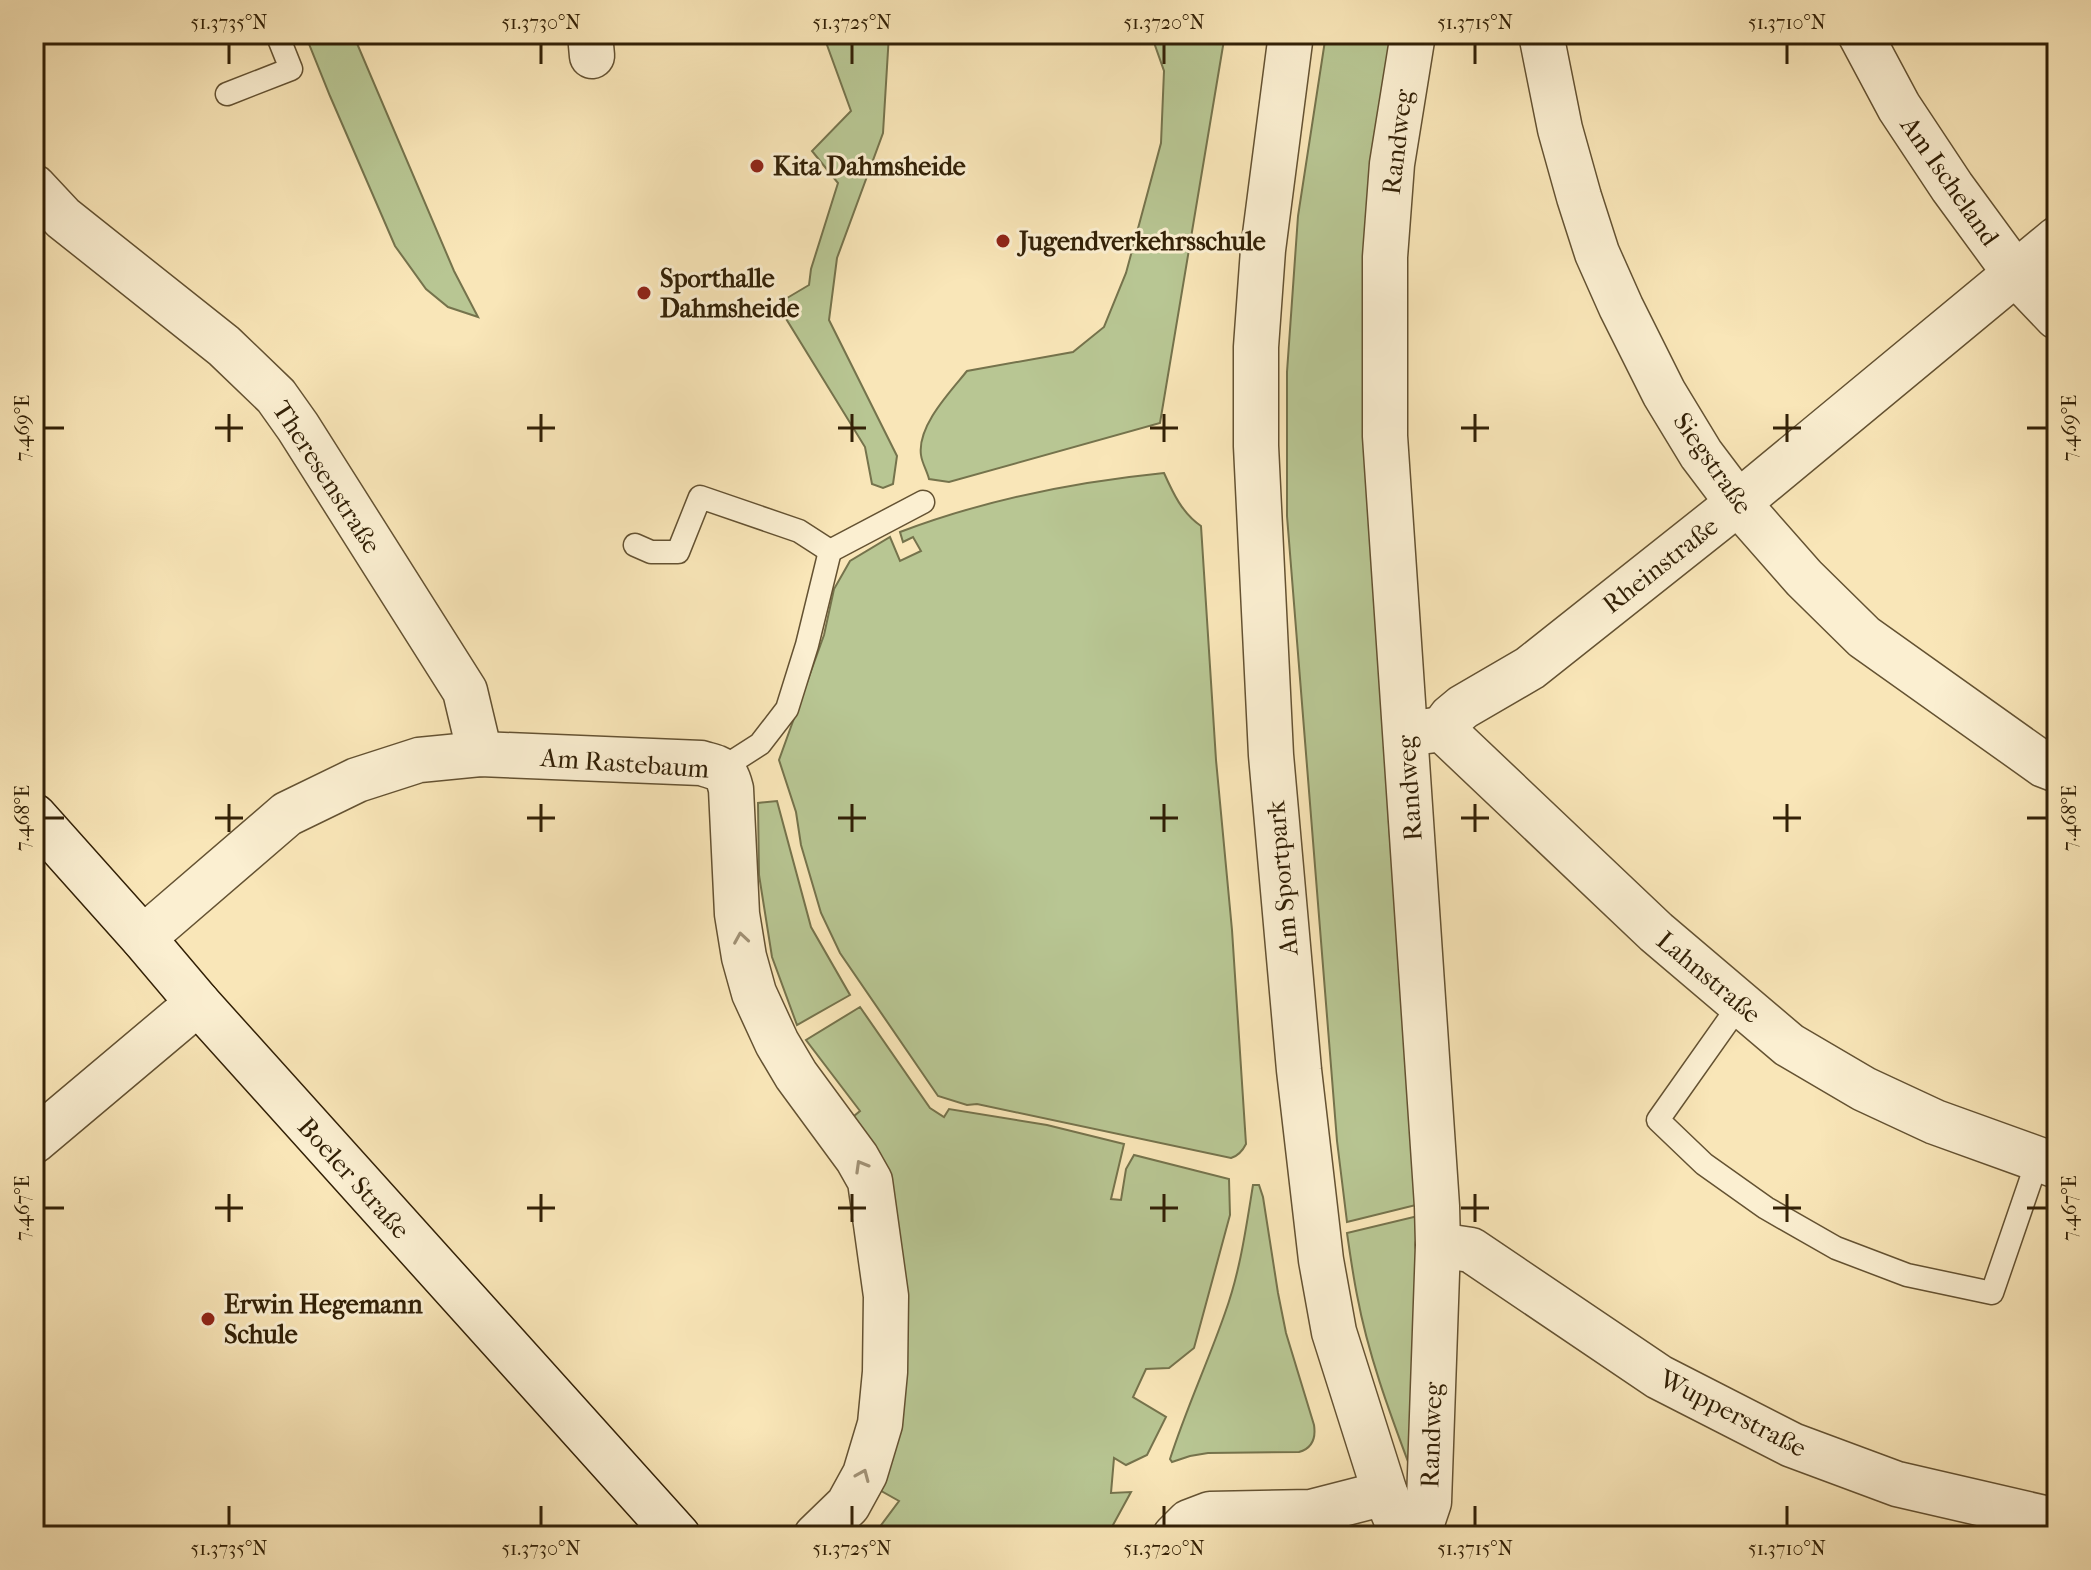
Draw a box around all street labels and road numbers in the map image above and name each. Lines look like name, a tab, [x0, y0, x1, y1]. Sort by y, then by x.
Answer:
street label: Randweg	[1376, 87, 1419, 196]
street label: Am Ischeland	[1893, 110, 2006, 253]
street label: Theresenstraße	[266, 395, 388, 560]
street label: Siegstraße	[1666, 407, 1759, 520]
street label: Rheinstraße	[1596, 511, 1724, 620]
street label: Randweg	[1390, 733, 1429, 842]
street label: Am Rastebaum	[539, 742, 711, 785]
street label: Am Sportpark	[1260, 799, 1305, 958]
street label: Lahnstraße	[1650, 925, 1767, 1030]
street label: Boeler Straße	[291, 1111, 416, 1245]
street label: Wupperstraße	[1653, 1363, 1812, 1464]
street label: Randweg	[1414, 1380, 1449, 1488]

